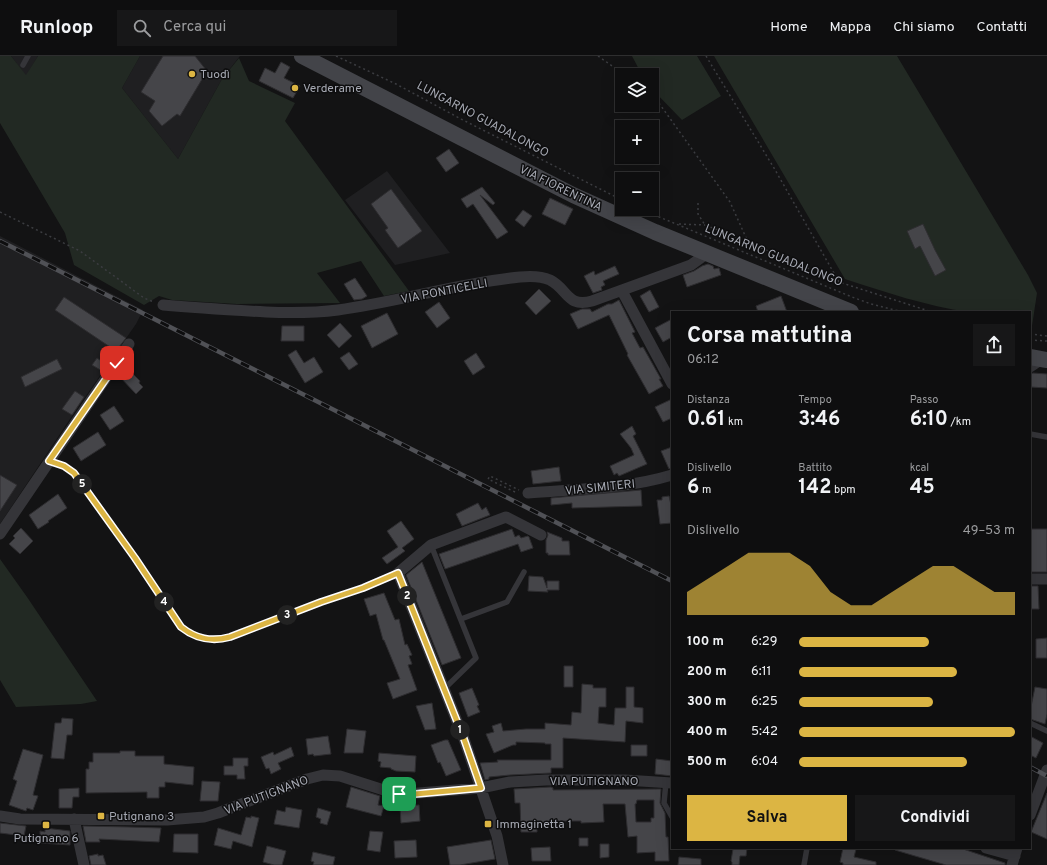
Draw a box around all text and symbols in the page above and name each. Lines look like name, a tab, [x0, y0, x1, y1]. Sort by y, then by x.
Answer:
search box	[117, 10, 397, 46]
text: Runloop	[20, 16, 93, 40]
icon: search	[131, 17, 153, 39]
text: Cerca qui	[163, 18, 226, 37]
text: Home	[770, 19, 807, 36]
text: Mappa	[829, 19, 871, 36]
text: Chi siamo	[893, 19, 955, 36]
text: Contatti	[977, 19, 1027, 36]
place label: Tuodì	[200, 67, 230, 83]
map controls	[615, 68, 659, 216]
button: layers	[615, 68, 659, 112]
marker: Tuodì	[187, 69, 197, 79]
street label: LUNGARNO GUADALONGO	[414, 78, 552, 162]
place label: Verderame	[303, 81, 362, 97]
marker: Verderame	[290, 83, 300, 93]
button: +	[615, 120, 659, 164]
street label: VIA FIORENTINA	[516, 162, 605, 216]
button: −	[615, 172, 659, 216]
street label: LUNGARNO GUADALONGO	[702, 221, 845, 291]
street label: VIA PONTICELLI	[399, 276, 489, 308]
text: Corsa mattutina	[687, 323, 852, 350]
button: share	[973, 324, 1015, 366]
pin	[100, 346, 134, 380]
icon: check	[106, 352, 128, 374]
text: 06:12	[687, 352, 719, 368]
text: Distanza	[687, 393, 730, 407]
text: Tempo	[798, 393, 832, 407]
text: Passo	[910, 393, 939, 407]
text: 0.61	[687, 407, 725, 433]
text: 3:46	[798, 407, 840, 433]
text: 6:10	[910, 407, 948, 433]
text: km	[725, 415, 743, 429]
text: /km	[948, 415, 971, 429]
text: Dislivello	[687, 461, 732, 475]
text: Battito	[798, 461, 832, 475]
text: kcal	[910, 461, 929, 475]
pin: 5	[72, 474, 92, 494]
text: 6	[687, 475, 699, 501]
text: 142	[798, 475, 831, 501]
text: 45	[910, 475, 935, 501]
street label: VIA SIMITERI	[564, 476, 636, 500]
text: 5	[79, 477, 85, 491]
text: m	[699, 483, 711, 497]
text: bpm	[831, 483, 856, 497]
text: Dislivello	[687, 523, 740, 539]
text: 49–53 m	[963, 523, 1015, 539]
pin: 2	[397, 586, 417, 606]
text: 2	[404, 589, 410, 603]
pin: 4	[154, 592, 174, 612]
text: 4	[160, 595, 168, 609]
pin: 3	[277, 605, 297, 625]
text: 3	[284, 608, 290, 622]
text: 100 m	[687, 634, 724, 650]
text: 6:29	[751, 634, 777, 650]
text: 200 m	[687, 664, 727, 680]
text: 6:11	[751, 664, 771, 680]
text: 300 m	[687, 694, 726, 710]
text: 6:25	[751, 694, 778, 710]
pin: 1	[450, 720, 470, 740]
text: 1	[458, 723, 462, 737]
text: 400 m	[687, 724, 727, 740]
text: 5:42	[751, 724, 778, 740]
text: 500 m	[687, 754, 727, 770]
text: 6:04	[751, 754, 778, 770]
street label: VIA PUTIGNANO	[222, 772, 311, 819]
street label: VIA PUTIGNANO	[549, 774, 639, 790]
pin	[382, 777, 416, 811]
icon: arrive	[388, 783, 410, 805]
button: Salva	[687, 795, 847, 841]
button: Condividi	[855, 795, 1015, 841]
place label: Putignano 3	[109, 809, 174, 825]
marker: Putignano 3	[96, 811, 106, 821]
place label: Immaginetta 1	[496, 817, 572, 833]
marker: Immaginetta 1	[483, 819, 493, 829]
marker: Putignano 6	[41, 820, 51, 830]
place label: Putignano 6	[13, 831, 79, 847]

